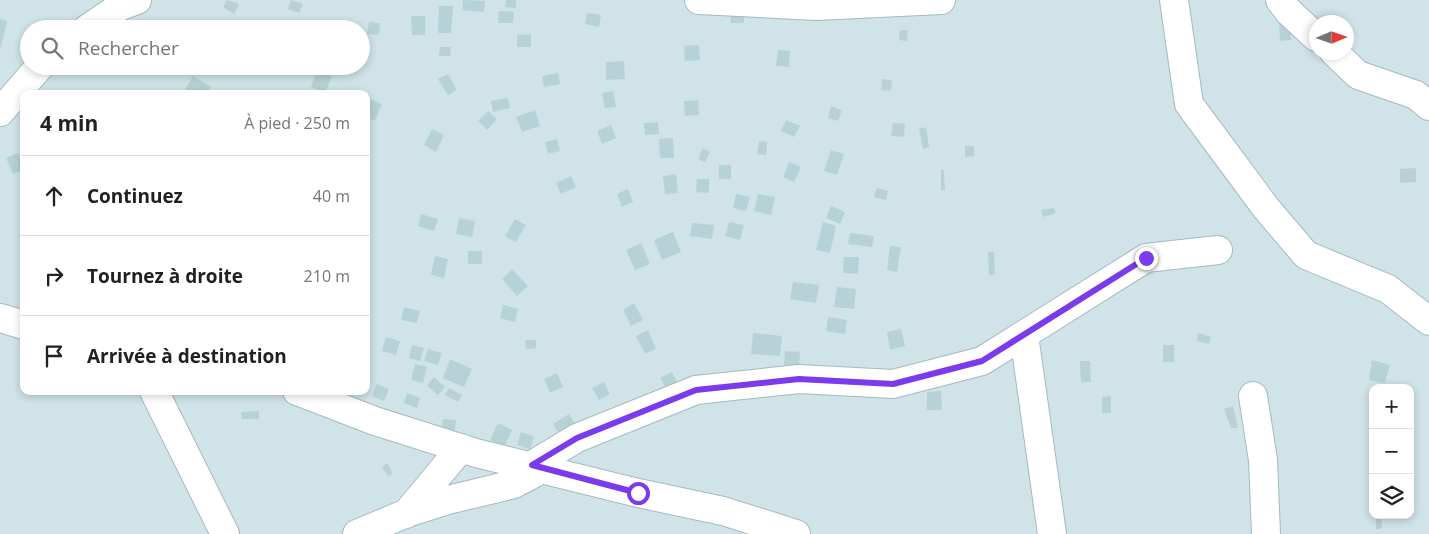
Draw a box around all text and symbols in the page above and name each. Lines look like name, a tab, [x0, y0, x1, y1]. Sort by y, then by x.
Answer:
north arrow	[1309, 15, 1354, 60]
search box	[20, 20, 370, 75]
icon: search	[38, 34, 66, 62]
text: Rechercher	[78, 35, 179, 61]
text: 4 min	[40, 109, 98, 137]
text: À pied · 250 m	[244, 112, 350, 134]
icon: ahead	[40, 182, 68, 210]
text: Continuez	[87, 183, 183, 209]
text: 40 m	[313, 185, 350, 207]
route end	[1135, 247, 1158, 270]
icon: right	[40, 262, 68, 290]
text: Tournez à droite	[87, 263, 243, 289]
text: 210 m	[304, 265, 350, 287]
icon: arrive	[40, 342, 68, 370]
text: Arrivée à destination	[87, 343, 287, 369]
map controls	[1369, 384, 1414, 519]
button: +	[1369, 384, 1414, 429]
button: −	[1369, 429, 1414, 474]
button: layers	[1369, 474, 1414, 519]
route start	[627, 482, 650, 505]

